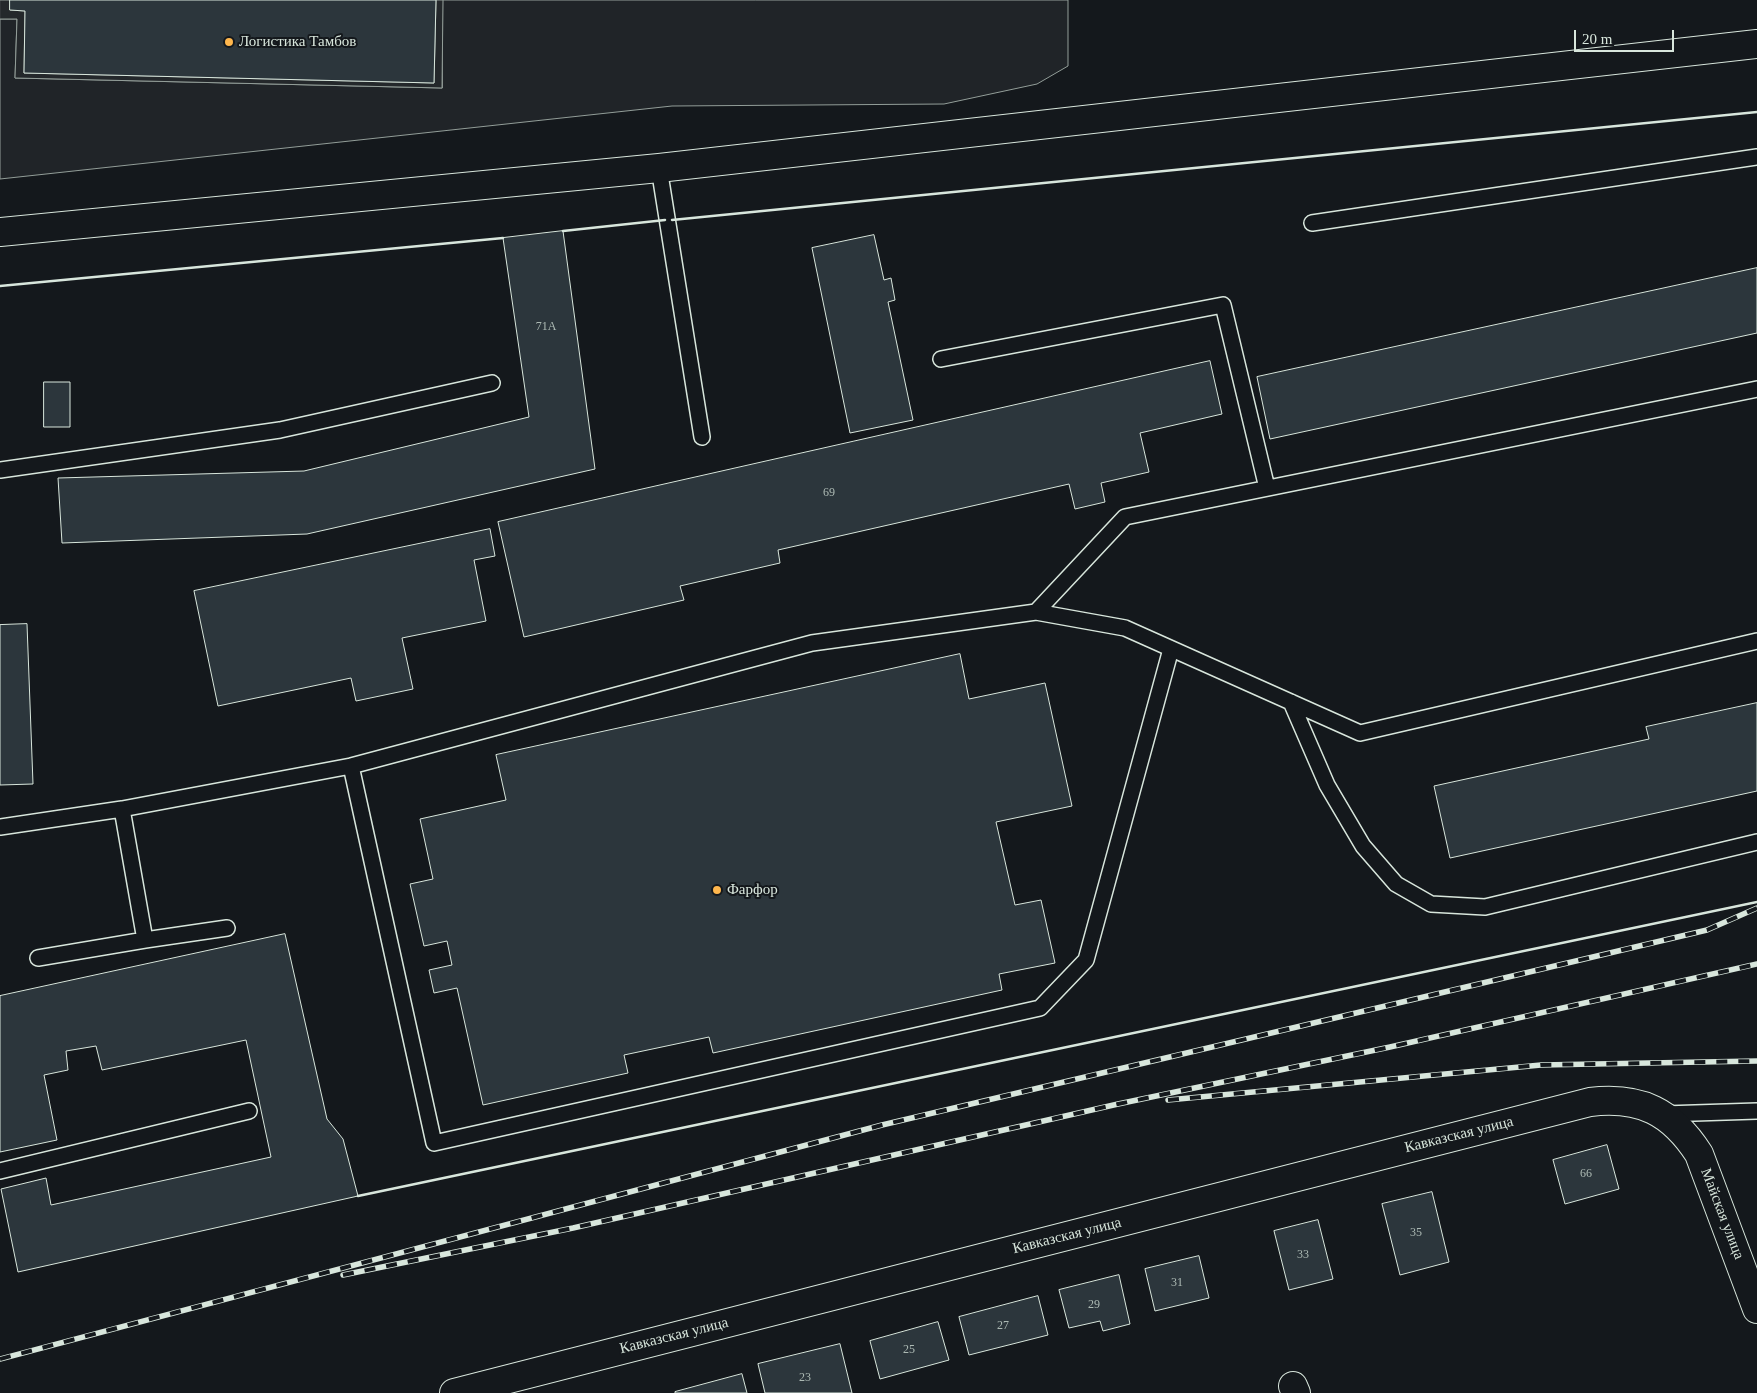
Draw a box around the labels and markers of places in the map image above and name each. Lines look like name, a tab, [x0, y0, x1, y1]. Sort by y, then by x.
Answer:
place label: Логистика Тамбов	[239, 33, 356, 51]
marker: Логистика Тамбов	[223, 36, 235, 48]
place label: Фарфор	[727, 881, 778, 899]
marker: Фарфор	[711, 884, 723, 896]

